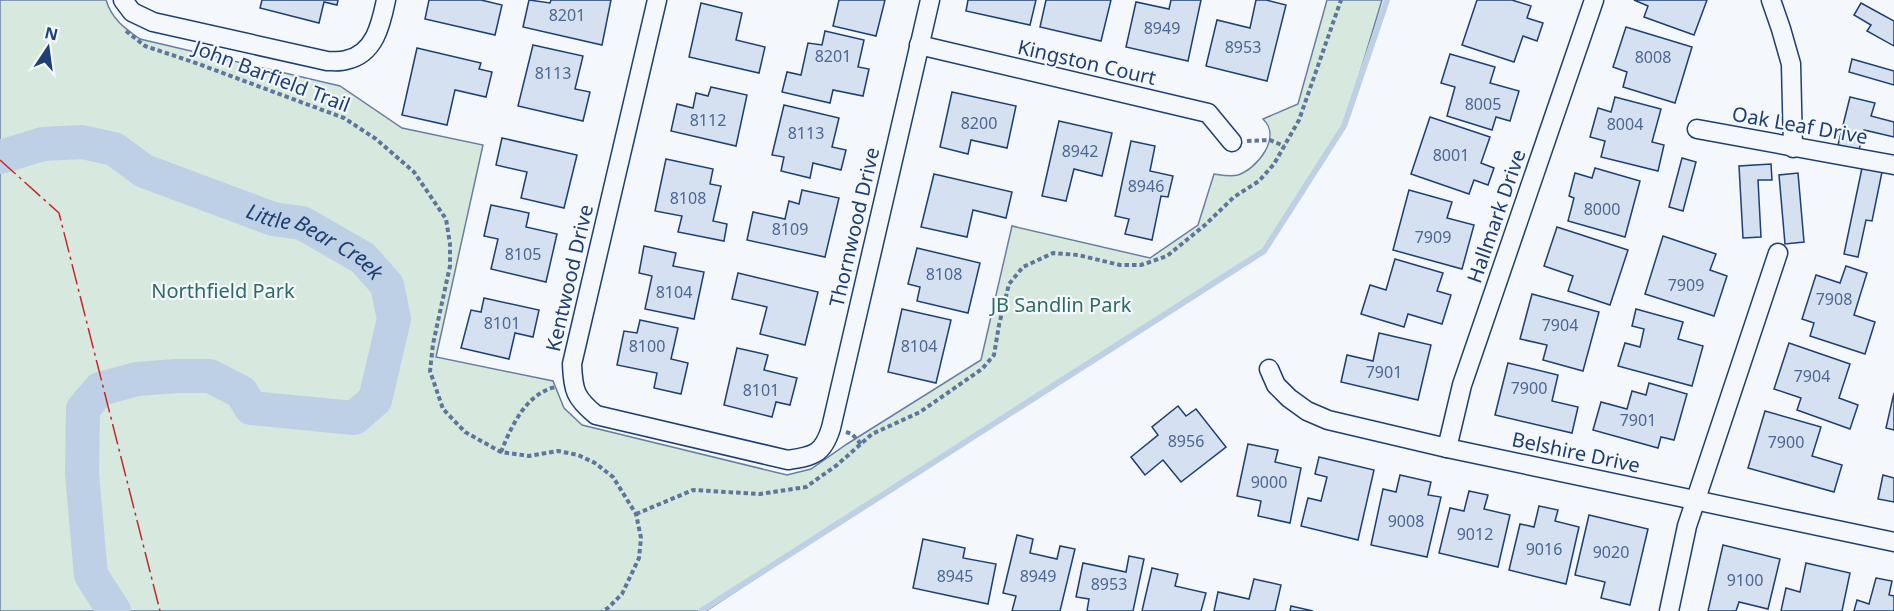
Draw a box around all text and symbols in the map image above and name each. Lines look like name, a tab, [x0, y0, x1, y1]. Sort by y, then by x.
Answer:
house number: 8201	[549, 4, 585, 26]
house number: 8949	[1144, 17, 1180, 39]
north arrow	[18, 18, 78, 78]
text: N	[43, 21, 60, 46]
street label: John Barfield Trail	[188, 33, 354, 118]
street label: Kingston Court	[1015, 33, 1159, 91]
house number: 8953	[1225, 36, 1261, 58]
house number: 8201	[815, 45, 851, 67]
house number: 8008	[1635, 46, 1671, 68]
house number: 8113	[535, 62, 571, 84]
house number: 8005	[1465, 93, 1501, 115]
street label: Oak Leaf Drive	[1730, 100, 1870, 150]
house number: 8112	[690, 109, 726, 131]
house number: 8200	[961, 112, 997, 134]
house number: 8004	[1607, 113, 1643, 135]
house number: 8113	[788, 122, 824, 144]
house number: 8942	[1062, 140, 1098, 162]
house number: 8001	[1433, 144, 1469, 166]
street label: Thornwood Drive	[823, 145, 885, 309]
street label: Hallmark Drive	[1460, 145, 1532, 287]
house number: 8946	[1128, 175, 1164, 197]
house number: 8108	[670, 187, 706, 209]
water label: Little Bear Creek	[243, 196, 391, 287]
house number: 8000	[1584, 198, 1620, 220]
street label: Kentwood Drive	[539, 202, 599, 354]
house number: 8109	[772, 218, 808, 240]
house number: 7909	[1415, 226, 1451, 248]
house number: 8105	[505, 243, 541, 265]
house number: 8108	[926, 263, 962, 285]
house number: 7909	[1668, 274, 1704, 296]
park label: Northfield Park	[151, 277, 295, 304]
house number: 8104	[656, 281, 692, 303]
house number: 7908	[1816, 288, 1852, 310]
park label: JB Sandlin Park	[989, 291, 1132, 318]
house number: 8101	[484, 312, 520, 334]
house number: 7904	[1542, 314, 1578, 336]
house number: 8100	[629, 335, 665, 357]
house number: 8104	[901, 335, 937, 357]
house number: 7901	[1366, 361, 1402, 383]
house number: 7904	[1794, 365, 1830, 387]
house number: 7900	[1511, 377, 1547, 399]
house number: 8101	[743, 379, 779, 401]
house number: 7901	[1620, 409, 1656, 431]
street label: Belshire Drive	[1509, 425, 1643, 479]
house number: 8956	[1168, 430, 1204, 452]
house number: 7900	[1768, 431, 1804, 453]
house number: 9000	[1251, 471, 1287, 493]
house number: 9008	[1388, 510, 1424, 532]
house number: 9012	[1457, 523, 1493, 545]
house number: 9016	[1526, 538, 1562, 560]
house number: 9020	[1593, 541, 1629, 563]
house number: 8945	[937, 565, 973, 587]
house number: 8949	[1020, 565, 1056, 587]
house number: 9100	[1727, 569, 1763, 591]
house number: 8953	[1091, 573, 1127, 595]

